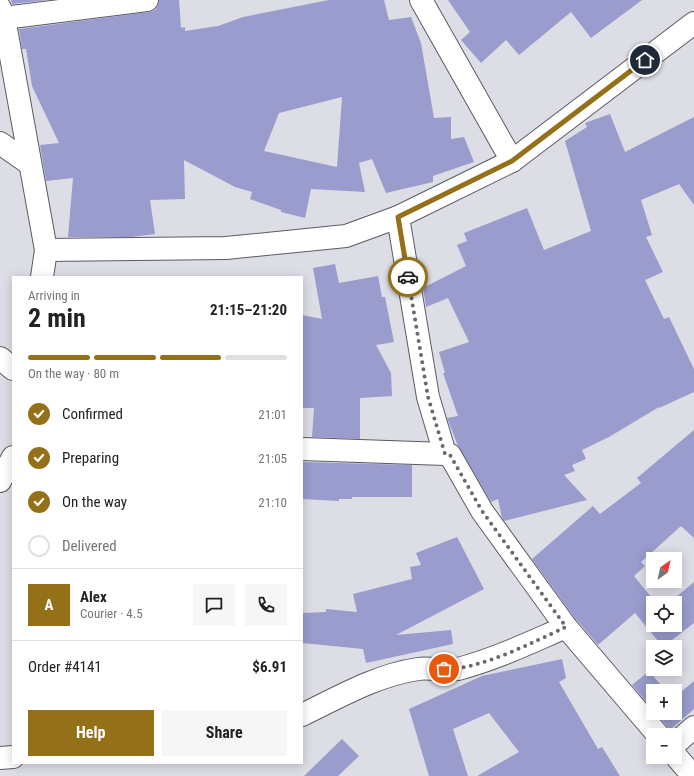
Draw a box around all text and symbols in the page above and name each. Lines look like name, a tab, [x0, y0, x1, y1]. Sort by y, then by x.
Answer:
pin	[628, 43, 662, 77]
icon: home	[634, 49, 656, 71]
courier	[388, 257, 428, 297]
icon: car	[397, 266, 419, 288]
text: Arriving in	[28, 288, 80, 303]
text: 21:15–21:20	[210, 301, 287, 319]
text: 2 min	[28, 303, 86, 333]
text: On the way · 80 m	[28, 366, 119, 381]
icon: check	[28, 403, 50, 425]
text: Confirmed	[62, 405, 123, 423]
text: 21:01	[258, 407, 287, 422]
icon: check	[28, 447, 50, 469]
text: Preparing	[62, 449, 119, 467]
text: 21:05	[258, 451, 287, 466]
icon: check	[28, 491, 50, 513]
text: On the way	[62, 493, 127, 511]
text: 21:10	[258, 495, 287, 510]
text: Delivered	[62, 537, 117, 555]
north arrow	[646, 552, 682, 588]
map controls	[646, 552, 682, 764]
button: chat	[193, 584, 235, 626]
button: phone	[245, 584, 287, 626]
text: Alex	[80, 588, 107, 606]
text: A	[45, 596, 53, 614]
button: locate	[646, 596, 682, 632]
text: Courier · 4.5	[80, 606, 143, 621]
button: layers	[646, 640, 682, 676]
pin	[427, 652, 461, 686]
text: Order #4141	[28, 658, 102, 676]
text: $6.91	[252, 658, 287, 676]
icon: bag	[433, 658, 455, 680]
button: +	[646, 684, 682, 720]
button: Help	[28, 710, 154, 756]
button: Share	[162, 710, 287, 756]
button: −	[646, 728, 682, 764]

